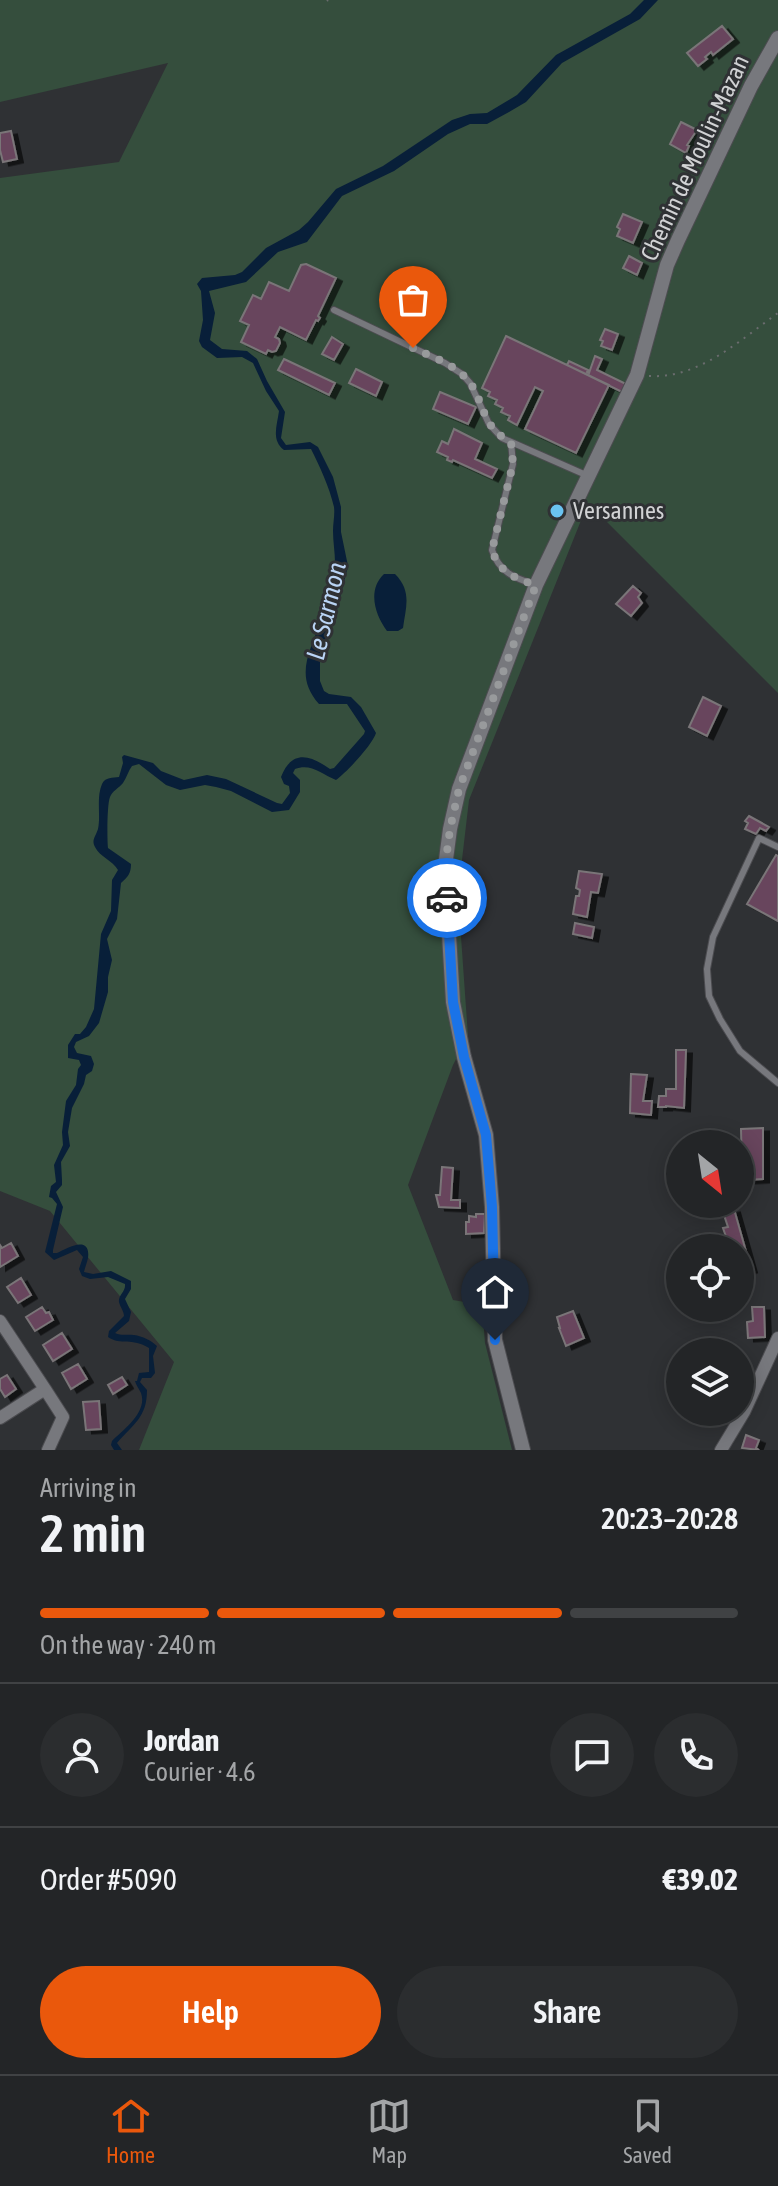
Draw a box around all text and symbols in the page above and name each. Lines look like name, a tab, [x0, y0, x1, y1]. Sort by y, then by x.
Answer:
street label: Chemin de Moulin-Mazan	[635, 51, 754, 265]
pin	[379, 266, 447, 348]
icon: bag	[391, 278, 435, 322]
place label: Versannes	[573, 497, 664, 524]
marker: Versannes	[548, 502, 566, 520]
water label: Le Sarmon	[300, 559, 352, 663]
courier	[407, 858, 487, 938]
icon: car	[425, 876, 469, 920]
north arrow	[666, 1130, 754, 1218]
map controls	[666, 1130, 754, 1426]
button: locate	[666, 1234, 754, 1322]
pin	[461, 1258, 529, 1340]
icon: home	[473, 1270, 517, 1314]
button: layers	[666, 1338, 754, 1426]
text: Arriving in	[40, 1473, 137, 1503]
text: 20:23–20:28	[601, 1501, 738, 1535]
text: 2 min	[40, 1503, 146, 1563]
text: On the way · 240 m	[40, 1630, 217, 1660]
button: person	[40, 1713, 124, 1797]
button: chat	[550, 1713, 634, 1797]
button: phone	[654, 1713, 738, 1797]
text: Jordan	[144, 1723, 219, 1757]
text: Courier · 4.6	[144, 1757, 255, 1787]
text: Order #5090	[40, 1862, 177, 1896]
text: €39.02	[663, 1862, 738, 1896]
button: Help	[40, 1966, 381, 2058]
button: Share	[397, 1966, 738, 2058]
tab: Home	[106, 2094, 155, 2168]
tab: Map	[367, 2094, 411, 2168]
tab: Saved	[623, 2094, 672, 2168]

